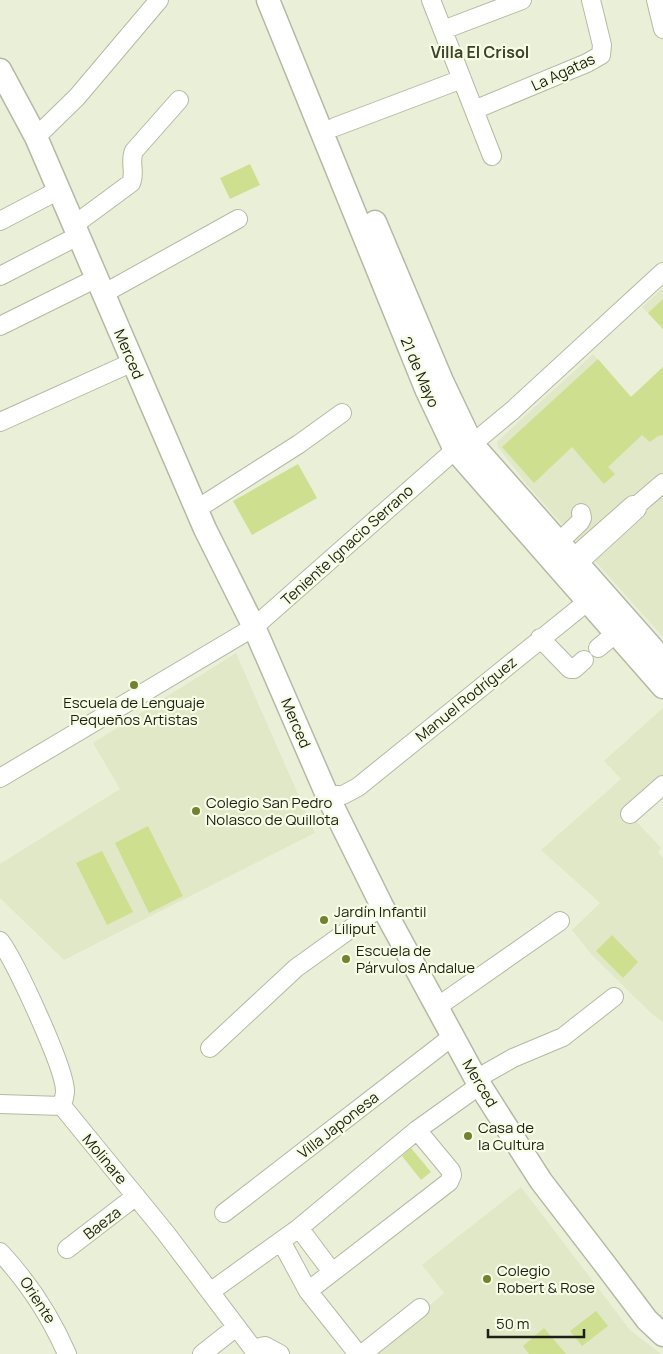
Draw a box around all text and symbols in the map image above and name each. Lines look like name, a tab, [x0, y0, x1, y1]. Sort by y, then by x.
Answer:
district label: Villa El Crisol	[431, 41, 529, 63]
street label: La Agatas	[528, 48, 598, 96]
street label: Merced	[109, 326, 149, 382]
street label: 21 de Mayo	[396, 333, 444, 411]
street label: Teniente Ignacio Serrano	[276, 480, 418, 610]
street label: Manuel Rodríguez	[411, 652, 521, 746]
marker: Escuela de Lenguaje Pequeños Artistas	[128, 679, 140, 691]
place label: Escuela de Lenguaje Pequeños Artistas	[63, 692, 205, 730]
street label: Merced	[276, 695, 316, 751]
place label: Colegio San Pedro Nolasco de Quillota	[206, 792, 339, 830]
marker: Colegio San Pedro Nolasco de Quillota	[190, 805, 202, 817]
place label: Jardín Infantil Liliput	[334, 901, 427, 939]
marker: Jardín Infantil Liliput	[318, 914, 330, 926]
place label: Escuela de Párvulos Andalue	[356, 940, 475, 978]
marker: Escuela de Párvulos Andalue	[340, 953, 352, 965]
street label: Merced	[458, 1055, 502, 1111]
street label: Villa Japonesa	[293, 1087, 383, 1163]
place label: Casa de la Cultura	[478, 1117, 544, 1155]
street label: Molinare	[78, 1129, 132, 1189]
marker: Casa de la Cultura	[462, 1130, 474, 1142]
street label: Baeza	[79, 1202, 125, 1244]
place label: Colegio Robert & Rose	[497, 1260, 595, 1298]
street label: Oriente	[15, 1273, 61, 1328]
marker: Colegio Robert & Rose	[481, 1273, 493, 1285]
scale bar	[488, 1306, 584, 1338]
text: 50 m	[496, 1313, 530, 1334]

